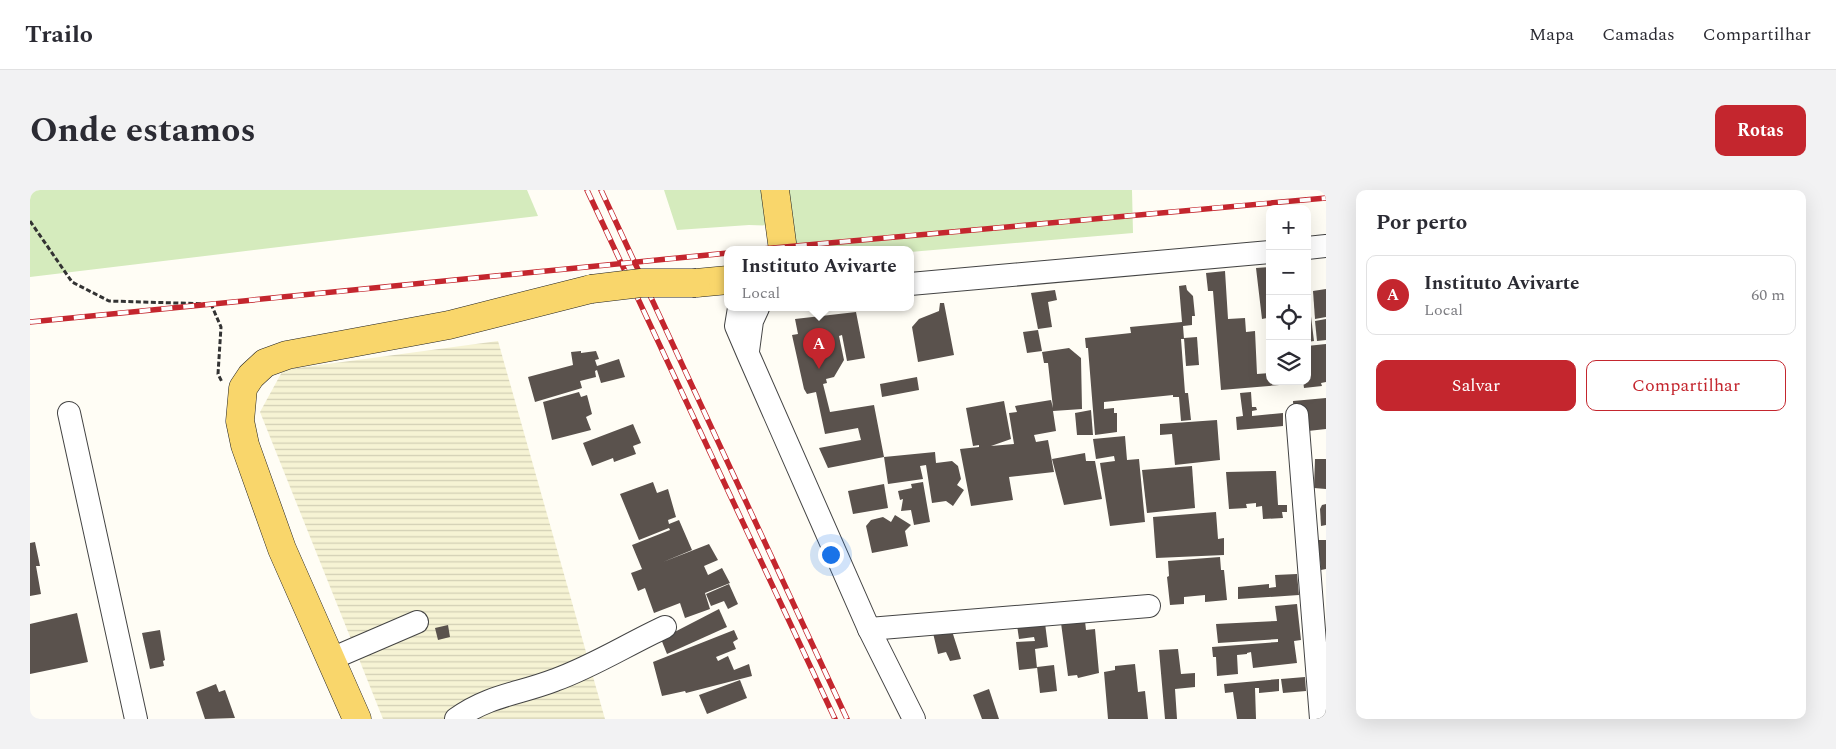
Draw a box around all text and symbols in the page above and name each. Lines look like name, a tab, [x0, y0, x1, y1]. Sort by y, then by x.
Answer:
text: Trailo	[25, 17, 93, 53]
text: Mapa	[1529, 21, 1574, 48]
text: Camadas	[1602, 21, 1675, 48]
text: Compartilhar	[1703, 21, 1811, 48]
text: Onde estamos	[30, 104, 256, 157]
button: Rotas	[1715, 105, 1806, 156]
map controls	[1266, 205, 1311, 385]
button: +	[1266, 205, 1311, 250]
text: Por perto	[1376, 207, 1467, 239]
popup	[724, 246, 914, 311]
button: −	[1266, 250, 1311, 295]
text: Instituto Avivarte	[741, 252, 897, 281]
text: Instituto Avivarte	[1424, 269, 1579, 298]
text: Local	[741, 281, 780, 305]
text: A	[1387, 283, 1399, 307]
text: 60 m	[1751, 283, 1785, 307]
button: locate	[1266, 295, 1311, 340]
text: Local	[1424, 298, 1463, 322]
pin: A	[803, 328, 835, 369]
button: layers	[1266, 340, 1311, 385]
button: Salvar	[1376, 360, 1576, 411]
button: Compartilhar	[1586, 360, 1786, 411]
your location	[818, 542, 844, 568]

